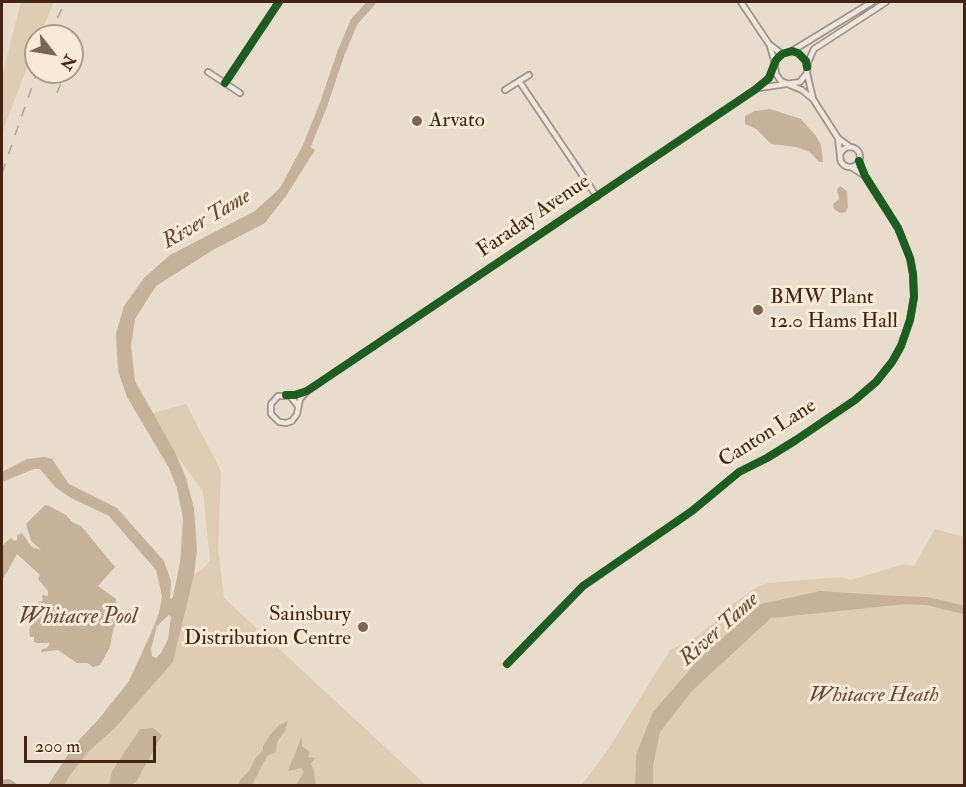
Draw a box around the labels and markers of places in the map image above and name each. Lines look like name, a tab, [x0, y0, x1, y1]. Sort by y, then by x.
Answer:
place label: Arvato	[429, 108, 485, 134]
marker: Arvato	[410, 114, 424, 128]
place label: BMW Plant 12.0 Hams Hall	[770, 285, 898, 335]
marker: BMW Plant 12.0 Hams Hall	[751, 303, 765, 317]
place label: Sainsbury Distribution Centre	[184, 602, 351, 652]
marker: Sainsbury Distribution Centre	[356, 620, 370, 634]

